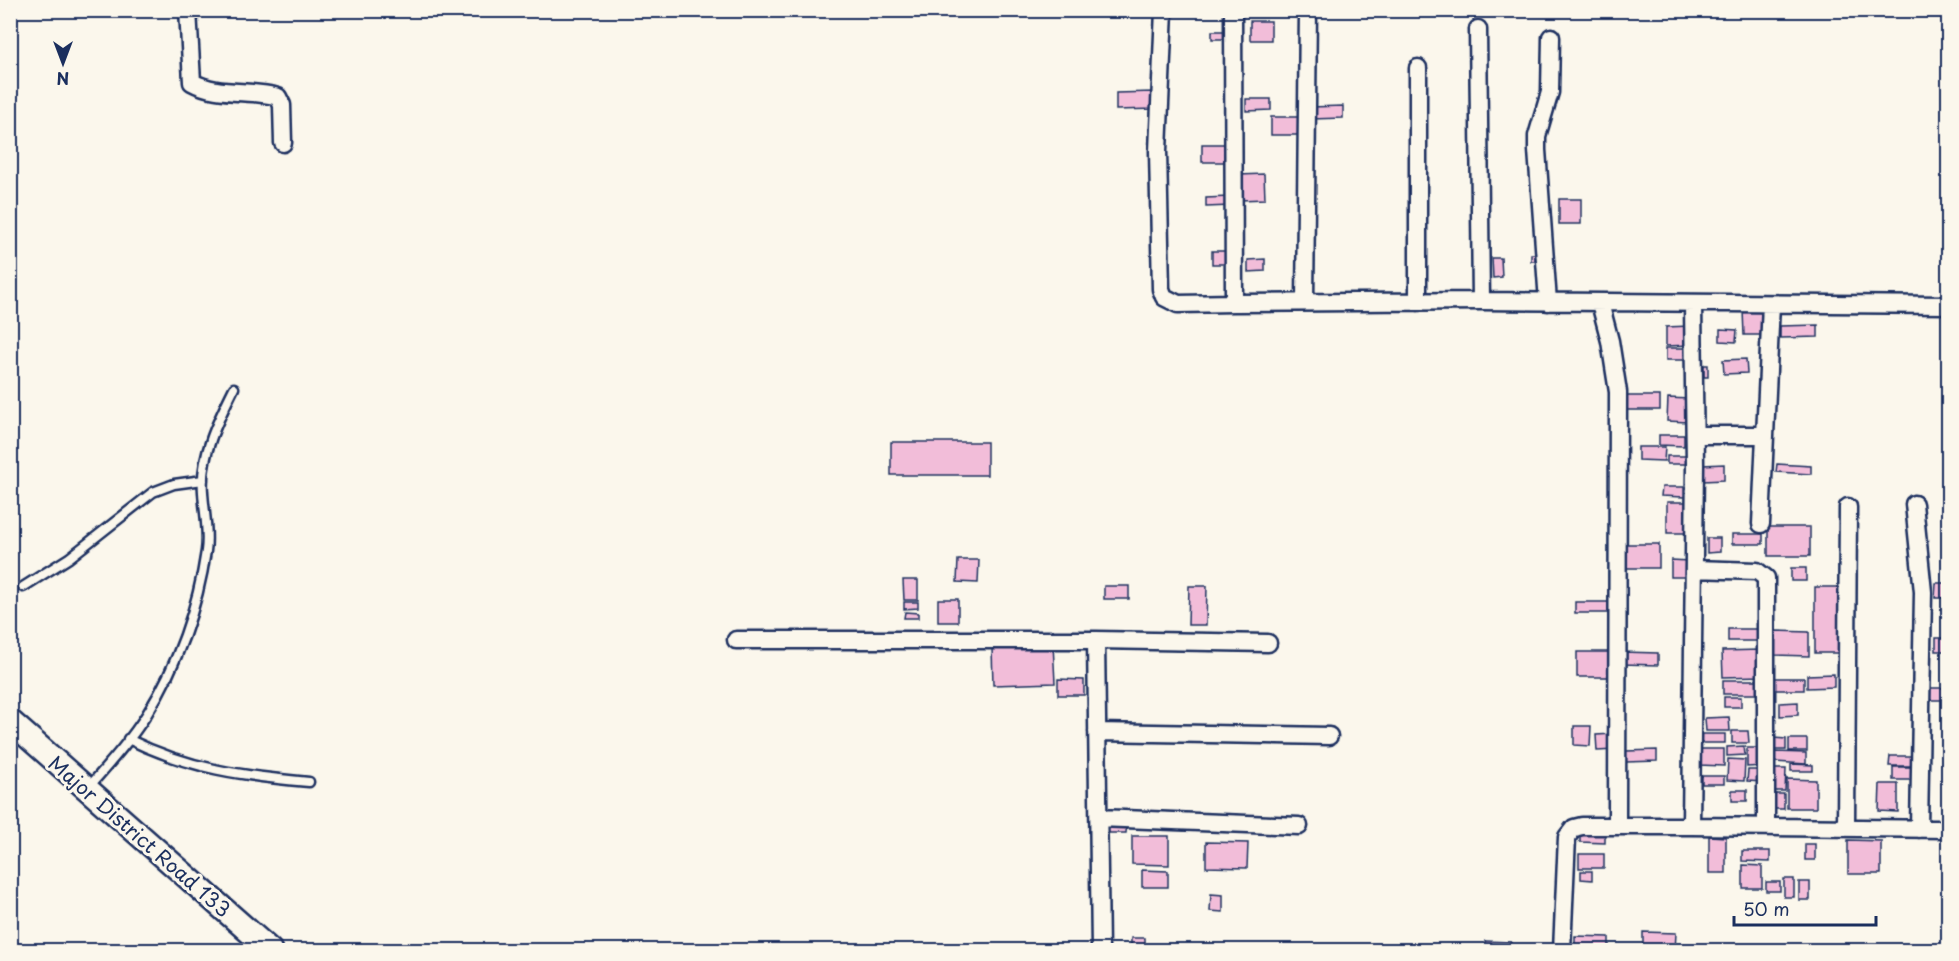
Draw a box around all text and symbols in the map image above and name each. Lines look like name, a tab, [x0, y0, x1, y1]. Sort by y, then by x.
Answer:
north arrow	[33, 33, 93, 93]
text: N	[57, 67, 69, 91]
street label: Major District Road 133	[42, 748, 238, 924]
scale bar	[1734, 889, 1876, 927]
text: 50 m	[1743, 895, 1790, 922]

